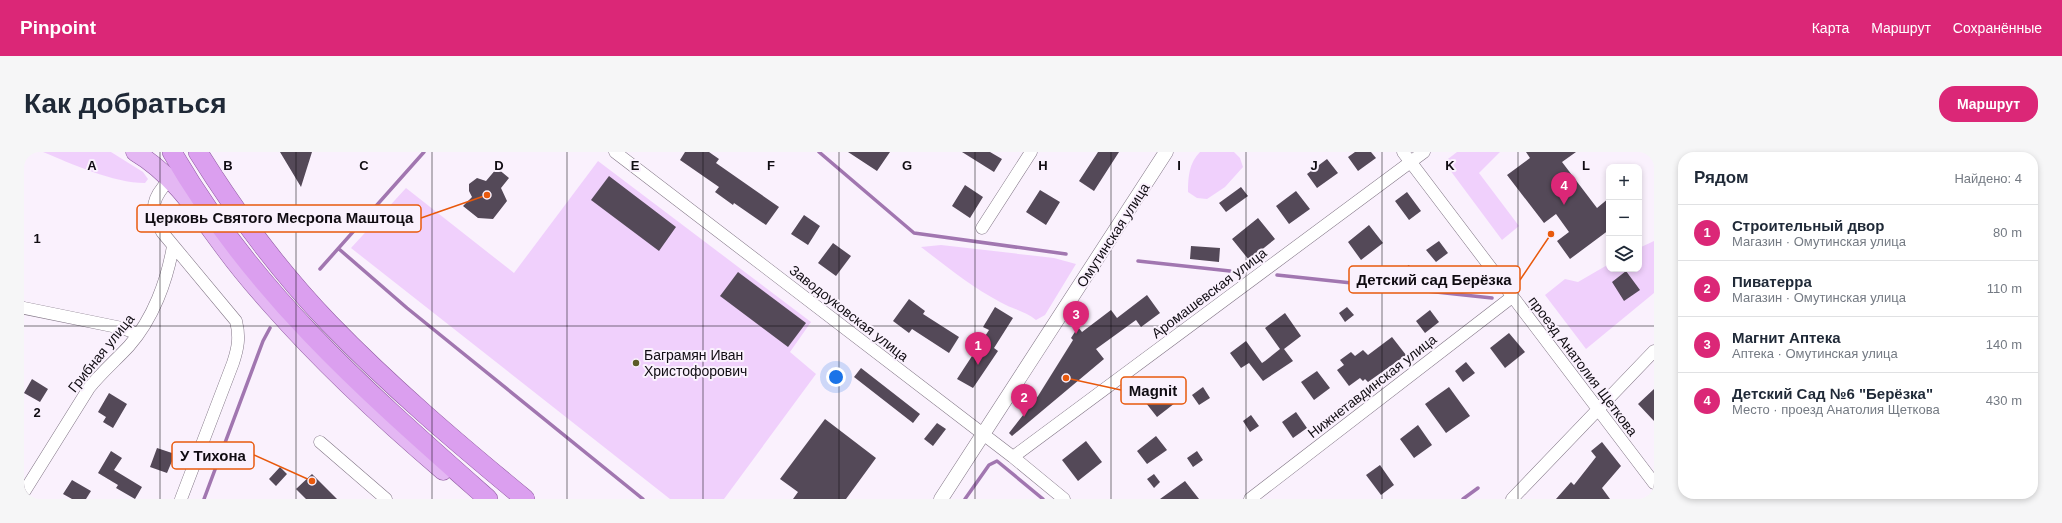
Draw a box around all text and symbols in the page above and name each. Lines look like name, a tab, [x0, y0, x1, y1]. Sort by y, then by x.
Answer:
text: Pinpoint	[20, 17, 96, 38]
text: Карта	[1812, 20, 1849, 36]
text: Маршрут	[1871, 20, 1931, 36]
text: Сохранённые	[1953, 20, 2042, 36]
button: Маршрут	[1939, 86, 2038, 122]
text: Как добраться	[24, 88, 226, 119]
text: A	[87, 158, 97, 173]
text: B	[223, 158, 233, 173]
text: C	[359, 158, 369, 173]
text: D	[494, 158, 504, 173]
text: E	[631, 158, 640, 173]
text: F	[767, 158, 775, 173]
text: G	[902, 158, 912, 173]
text: H	[1038, 158, 1048, 173]
text: I	[1177, 158, 1181, 173]
text: J	[1310, 158, 1318, 173]
text: K	[1445, 158, 1455, 173]
text: L	[1582, 158, 1590, 173]
map controls	[1606, 164, 1642, 272]
button: +	[1606, 164, 1642, 200]
text: Рядом	[1694, 168, 1749, 187]
text: Найдено: 4	[1954, 171, 2022, 186]
pin: 4	[1551, 172, 1577, 205]
street label: Омутинская улица	[1073, 180, 1153, 290]
button: −	[1606, 200, 1642, 236]
callout: Церковь Святого Месропа Маштоца	[137, 205, 421, 232]
text: Церковь Святого Месропа Маштоца	[145, 209, 414, 226]
text: Строительный двор	[1732, 217, 1884, 234]
text: 1	[1703, 225, 1711, 240]
text: 80 m	[1993, 225, 2022, 240]
text: 1	[33, 231, 41, 246]
text: Магазин · Омутинская улица	[1732, 234, 1906, 249]
button: layers	[1606, 236, 1642, 272]
street label: Аромашевская улица	[1148, 244, 1270, 341]
street label: Заводоуковская улица	[786, 262, 912, 364]
callout: Детский сад Берёзка	[1349, 266, 1520, 293]
text: Детский сад Берёзка	[1356, 271, 1512, 288]
text: Пиватерра	[1732, 273, 1812, 290]
text: 2	[1703, 281, 1711, 296]
text: 110 m	[1987, 281, 2022, 296]
text: Магазин · Омутинская улица	[1732, 290, 1906, 305]
street label: проезд Анатолия Щеткова	[1525, 293, 1641, 439]
pin: 3	[1063, 301, 1089, 334]
street label: Грибная улица	[65, 311, 138, 395]
text: Магнит Аптека	[1732, 329, 1841, 346]
street label: Нижнетавдинская улица	[1305, 331, 1440, 441]
pin: 1	[965, 332, 991, 365]
text: 3	[1703, 337, 1711, 352]
text: 140 m	[1986, 337, 2022, 352]
text: Аптека · Омутинская улица	[1732, 346, 1898, 361]
place label: Баграмян Иван Христофорович	[644, 347, 747, 379]
marker: Баграмян Иван Христофорович	[631, 358, 641, 368]
your location	[826, 367, 846, 387]
callout: Magnit	[1121, 377, 1186, 404]
text: Magnit	[1129, 382, 1177, 399]
pin: 2	[1011, 384, 1037, 417]
text: Детский Сад №6 "Берёзка"	[1732, 385, 1933, 402]
text: 4	[1703, 393, 1711, 408]
text: 430 m	[1986, 393, 2022, 408]
text: Место · проезд Анатолия Щеткова	[1732, 402, 1940, 417]
text: 2	[33, 405, 41, 420]
callout: У Тихона	[172, 442, 254, 469]
text: У Тихона	[180, 447, 247, 464]

